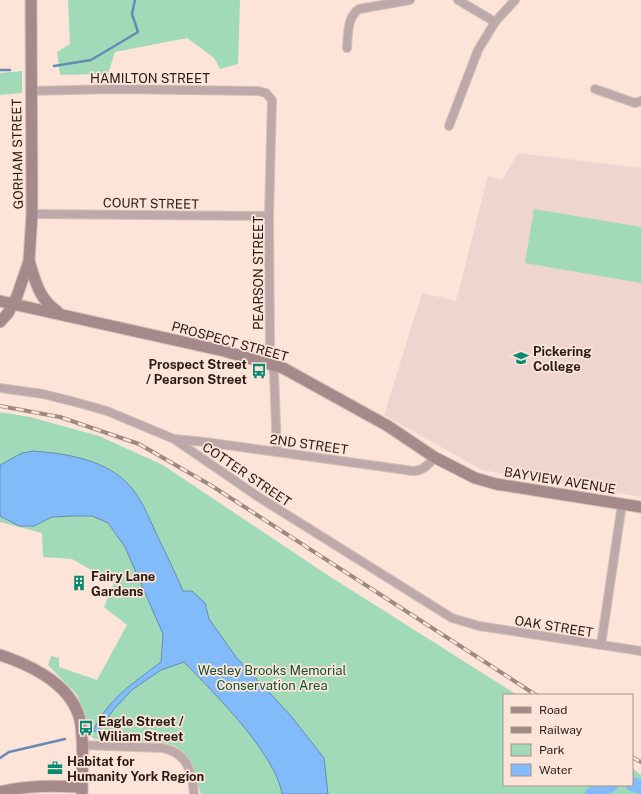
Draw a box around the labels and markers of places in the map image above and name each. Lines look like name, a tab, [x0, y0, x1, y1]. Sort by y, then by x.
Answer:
place label: Pickering College	[533, 344, 591, 374]
school or university icon: Pickering College	[512, 349, 530, 367]
place label: Prospect Street / Pearson Street	[146, 357, 247, 387]
bus stop icon: Prospect Street / Pearson Street	[250, 362, 268, 380]
place label: Fairy Lane Gardens	[91, 569, 155, 599]
building icon: Fairy Lane Gardens	[70, 574, 88, 592]
place label: Eagle Street / Wiliam Street	[98, 714, 184, 744]
bus stop icon: Eagle Street / Wiliam Street	[77, 719, 95, 737]
place label: Habitat for Humanity York Region	[67, 754, 204, 784]
office icon: Habitat for Humanity York Region	[46, 759, 64, 777]

